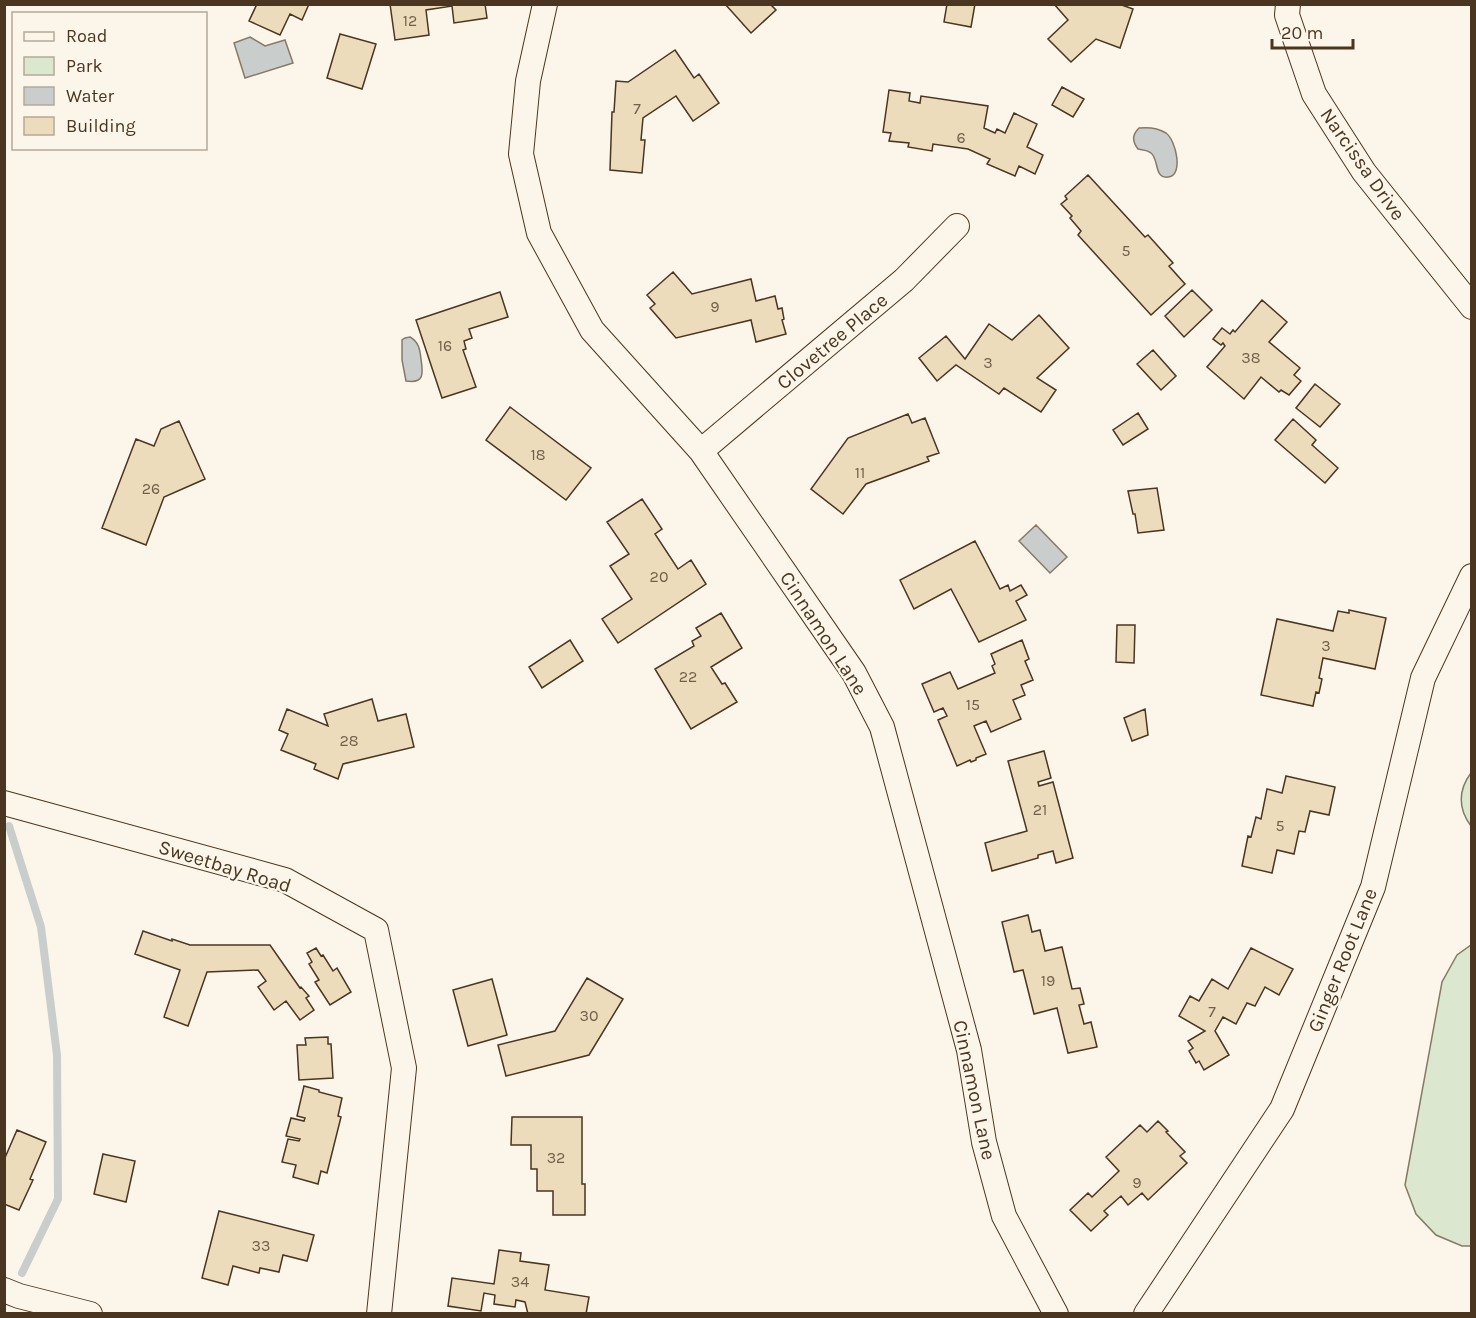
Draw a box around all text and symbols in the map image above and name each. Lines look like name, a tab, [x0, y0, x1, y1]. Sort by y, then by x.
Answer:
house number: 12	[403, 11, 417, 30]
legend	[12, 12, 207, 150]
scale bar	[1272, 12, 1353, 50]
text: 20 m	[1281, 22, 1323, 44]
text: Road	[66, 25, 107, 47]
text: Park	[66, 55, 103, 77]
text: Water	[66, 85, 114, 107]
house number: 7	[633, 99, 641, 118]
street label: Narcissa Drive	[1315, 104, 1410, 225]
text: Building	[66, 115, 136, 137]
house number: 6	[956, 128, 966, 147]
house number: 5	[1121, 241, 1131, 260]
street label: Clovetree Place	[772, 288, 892, 394]
house number: 9	[710, 297, 720, 316]
house number: 16	[438, 336, 452, 355]
house number: 38	[1241, 348, 1261, 367]
house number: 3	[983, 353, 993, 372]
house number: 18	[530, 445, 546, 464]
house number: 11	[855, 463, 865, 482]
house number: 26	[142, 479, 160, 498]
house number: 20	[650, 567, 668, 586]
street label: Cinnamon Lane	[775, 567, 872, 699]
house number: 3	[1321, 636, 1331, 655]
house number: 22	[679, 667, 697, 686]
house number: 15	[966, 695, 980, 714]
house number: 28	[339, 731, 359, 750]
house number: 21	[1033, 800, 1047, 819]
house number: 5	[1275, 816, 1285, 835]
street label: Sweetbay Road	[156, 835, 294, 898]
street label: Ginger Root Lane	[1303, 885, 1382, 1036]
house number: 19	[1041, 971, 1055, 990]
house number: 7	[1208, 1002, 1216, 1021]
house number: 30	[580, 1006, 598, 1025]
street label: Cinnamon Lane	[948, 1018, 1001, 1162]
house number: 32	[547, 1148, 565, 1167]
house number: 9	[1132, 1173, 1142, 1192]
house number: 33	[252, 1236, 270, 1255]
house number: 34	[511, 1272, 529, 1291]

